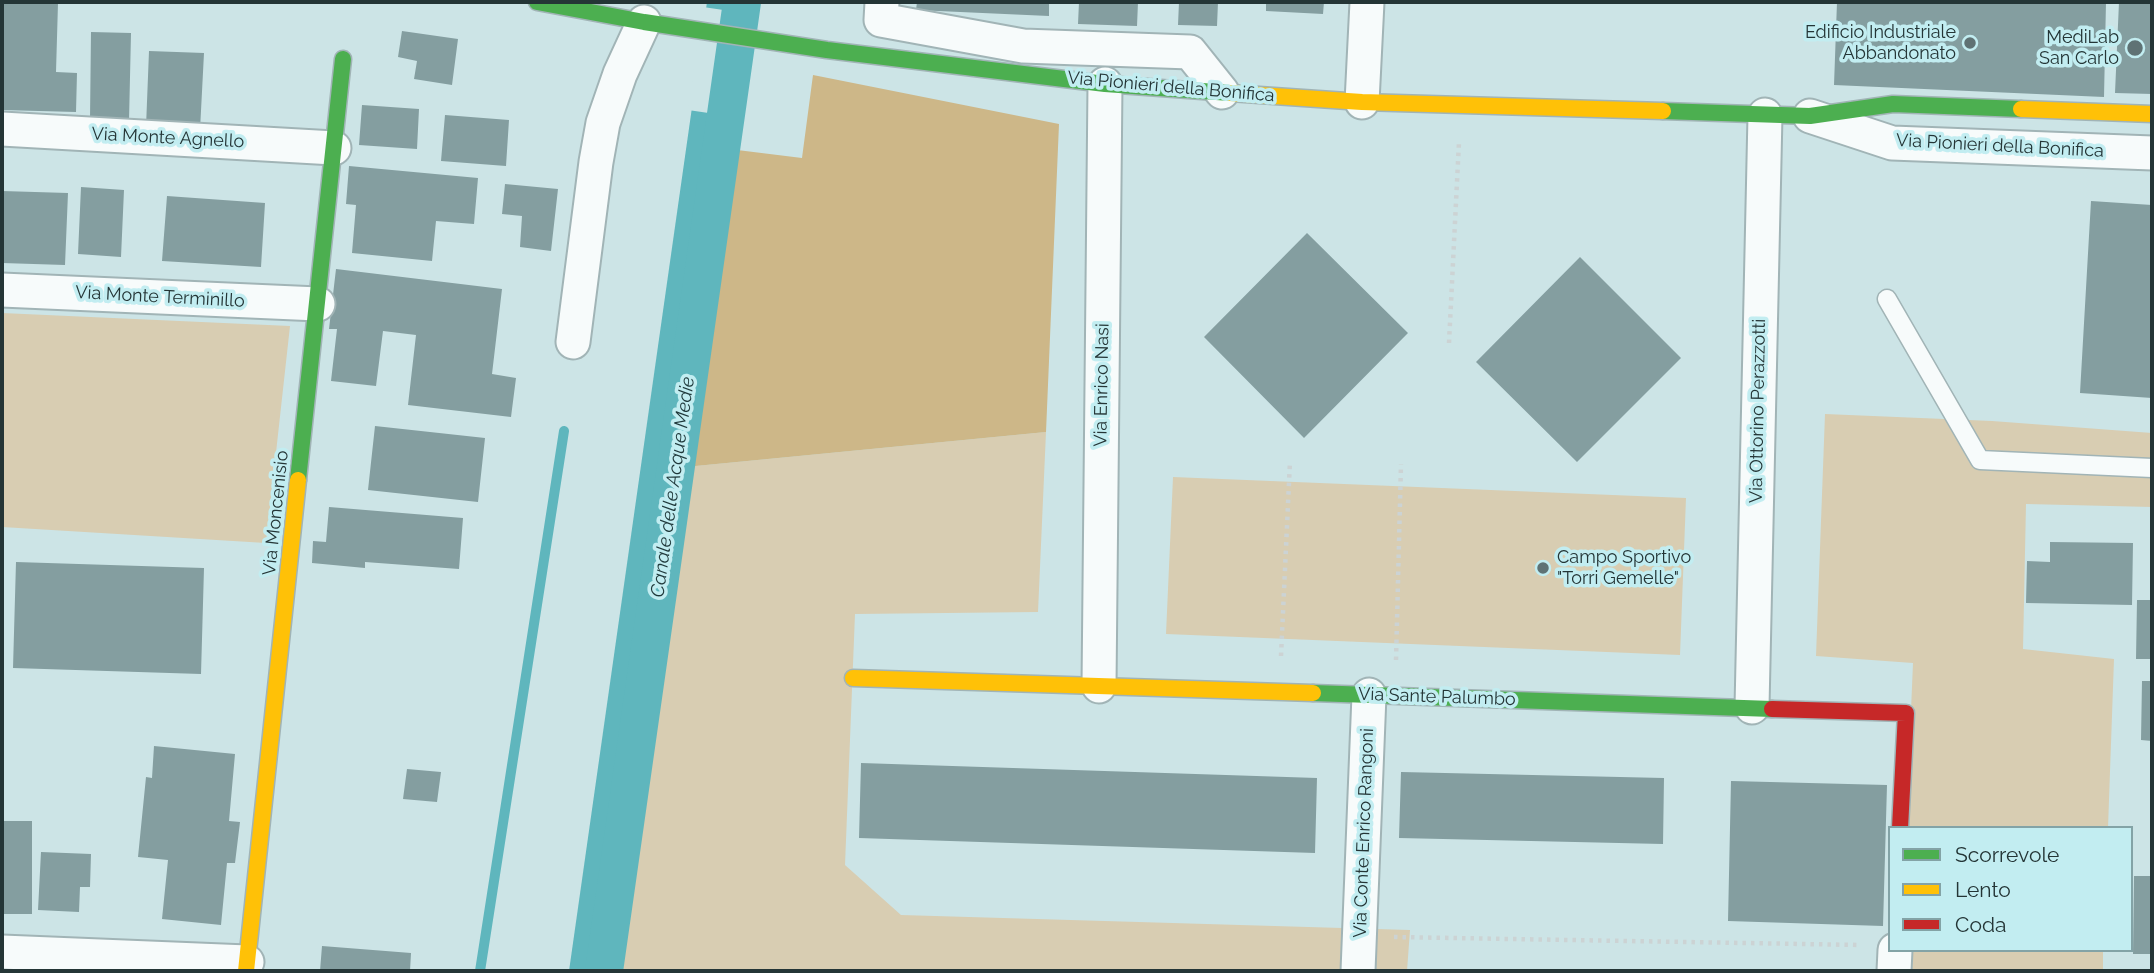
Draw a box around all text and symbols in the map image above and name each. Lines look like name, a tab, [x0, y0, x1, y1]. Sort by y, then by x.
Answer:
place label: Edificio Industriale Abbandonato	[1805, 22, 1956, 64]
place label: MediLab San Carlo	[2039, 27, 2119, 70]
marker: Edificio Industriale Abbandonato	[1962, 35, 1978, 51]
marker: MediLab San Carlo	[2125, 38, 2145, 58]
street label: Via Pionieri della Bonifica	[1066, 67, 1276, 107]
street label: Via Monte Agnello	[91, 123, 245, 153]
street label: Via Pionieri della Bonifica	[1896, 130, 2104, 162]
street label: Via Monte Terminillo	[75, 282, 245, 312]
street label: Via Ottorino Perazzotti	[1746, 319, 1770, 503]
street label: Via Enrico Nasi	[1090, 323, 1114, 447]
water label: Canale delle Acque Medie	[646, 375, 700, 599]
street label: Via Moncenisio	[259, 449, 293, 577]
place label: Campo Sportivo "Torri Gemelle"	[1557, 547, 1691, 590]
marker: Campo Sportivo "Torri Gemelle"	[1535, 560, 1551, 576]
street label: Via Sante Palumbo	[1358, 683, 1516, 711]
street label: Via Conte Enrico Rangoni	[1350, 728, 1378, 938]
legend	[1888, 826, 2133, 952]
text: Scorrevole	[1955, 842, 2059, 867]
text: Lento	[1955, 877, 2011, 902]
text: Coda	[1955, 912, 2006, 937]

